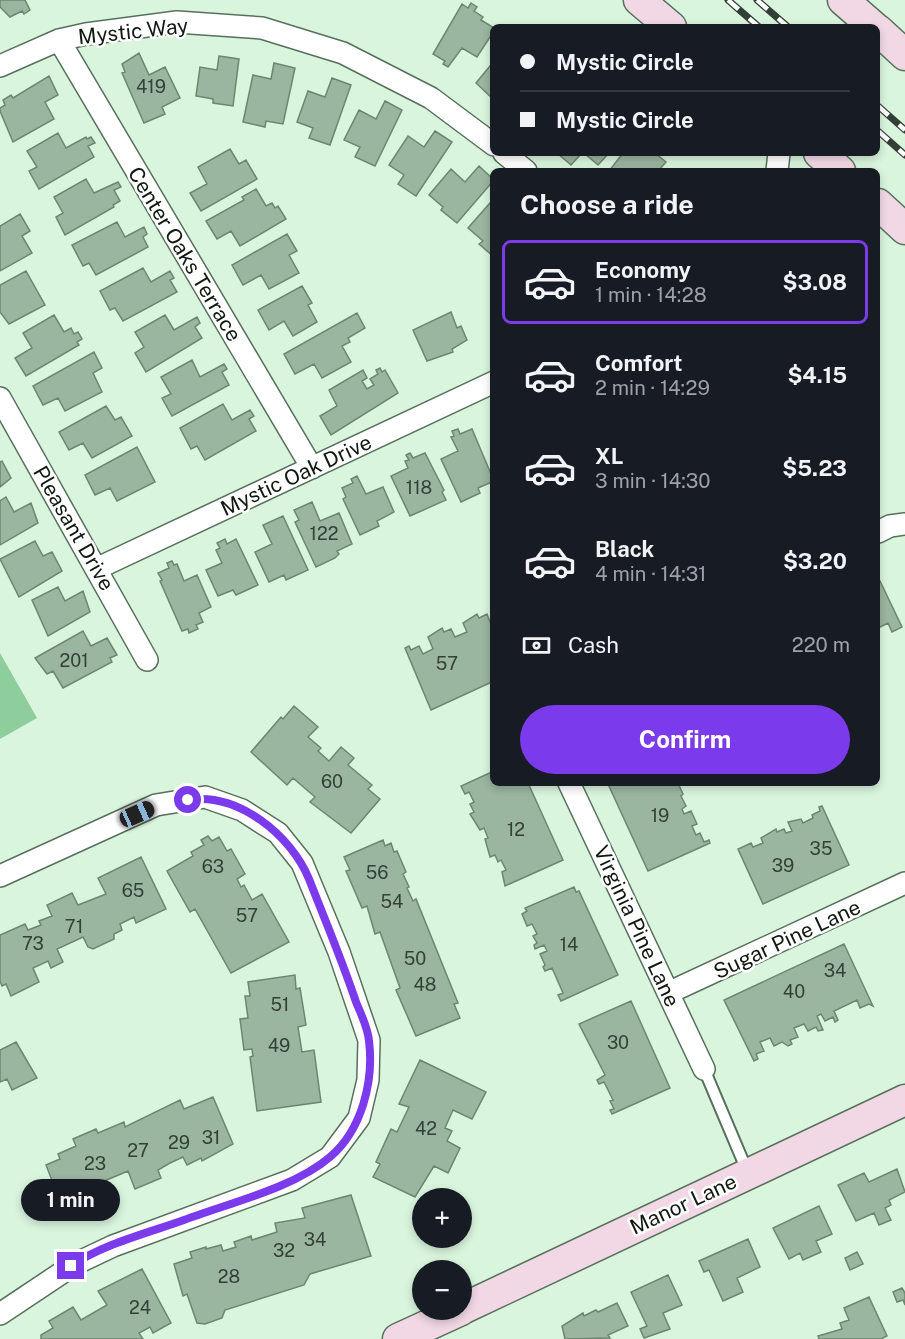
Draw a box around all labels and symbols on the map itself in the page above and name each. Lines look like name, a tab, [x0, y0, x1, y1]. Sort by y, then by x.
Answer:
street label: Mystic Way	[77, 13, 189, 49]
house number: 419	[136, 76, 166, 97]
street label: Center Oaks Terrace	[123, 162, 247, 346]
street label: Mystic Oak Drive	[217, 429, 375, 521]
street label: Pleasant Drive	[28, 461, 120, 595]
house number: 118	[406, 477, 432, 498]
house number: 122	[310, 523, 338, 544]
house number: 201	[59, 650, 89, 671]
house number: 57	[436, 653, 458, 674]
house number: 60	[321, 771, 343, 792]
route start	[174, 786, 201, 813]
car	[117, 798, 157, 830]
house number: 19	[651, 805, 669, 826]
house number: 12	[507, 819, 525, 840]
house number: 35	[810, 838, 832, 859]
street label: Virginia Pine Lane	[589, 841, 685, 1011]
house number: 39	[772, 855, 794, 876]
house number: 63	[202, 856, 224, 877]
house number: 56	[366, 862, 388, 883]
house number: 65	[122, 880, 144, 901]
house number: 54	[381, 891, 403, 912]
street label: Sugar Pine Lane	[710, 894, 864, 984]
house number: 57	[236, 905, 258, 926]
house number: 71	[65, 916, 83, 937]
house number: 73	[22, 933, 44, 954]
house number: 14	[560, 934, 578, 955]
house number: 50	[404, 948, 426, 969]
house number: 34	[824, 960, 846, 981]
house number: 48	[414, 974, 436, 995]
house number: 40	[783, 981, 805, 1002]
house number: 51	[271, 994, 289, 1015]
house number: 30	[607, 1032, 629, 1053]
house number: 49	[268, 1035, 290, 1056]
house number: 42	[415, 1118, 437, 1139]
house number: 31	[202, 1127, 220, 1148]
house number: 29	[168, 1132, 190, 1153]
house number: 27	[127, 1140, 149, 1161]
house number: 23	[84, 1153, 106, 1174]
street label: Manor Lane	[626, 1168, 740, 1240]
callout: 1 min	[22, 1179, 121, 1221]
house number: 34	[304, 1229, 326, 1250]
house number: 32	[273, 1240, 295, 1261]
route end	[57, 1252, 84, 1279]
house number: 28	[218, 1266, 240, 1287]
house number: 24	[129, 1297, 151, 1318]

